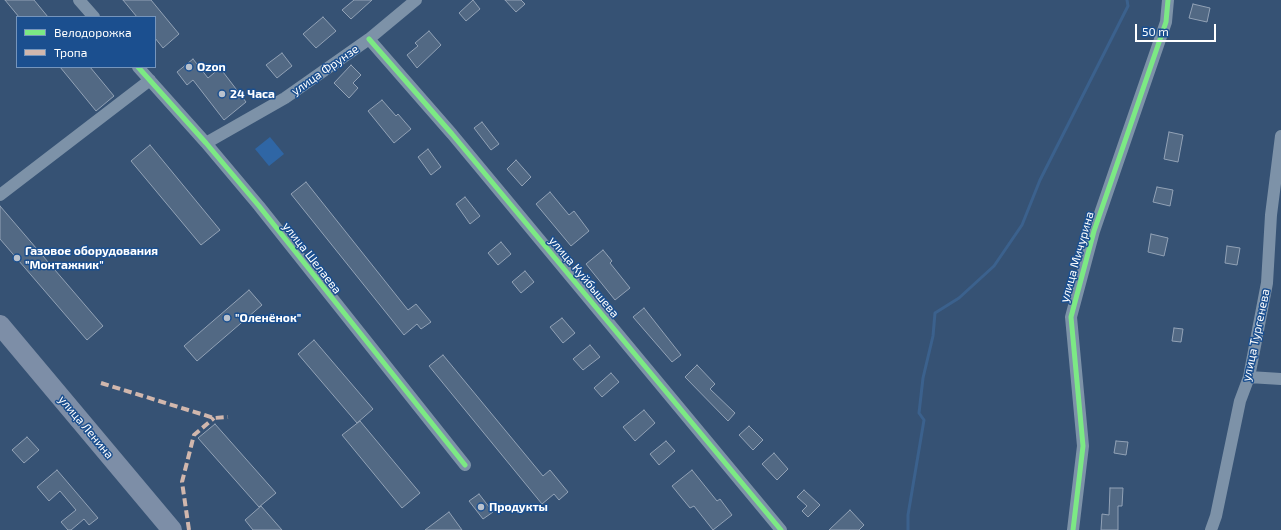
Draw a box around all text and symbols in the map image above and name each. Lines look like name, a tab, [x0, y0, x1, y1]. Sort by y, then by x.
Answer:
legend	[16, 16, 156, 68]
scale bar	[1137, 16, 1218, 42]
text: 50 m	[1142, 24, 1169, 38]
text: Велодорожка	[54, 25, 132, 39]
street label: улица Фрунзе	[289, 42, 361, 98]
text: Тропа	[54, 45, 87, 59]
place label: Ozon	[197, 60, 226, 74]
marker: Ozon	[184, 62, 194, 72]
place label: 24 Часа	[230, 87, 275, 101]
marker: 24 Часа	[217, 89, 227, 99]
street label: улица Мичурина	[1057, 210, 1097, 304]
street label: улица Шелаева	[280, 219, 344, 297]
street label: улица Куйбышева	[546, 233, 622, 321]
place label: Газовое оборудования "Монтажник"	[25, 244, 158, 272]
marker: Газовое оборудования "Монтажник"	[12, 253, 22, 263]
street label: улица Тургенева	[1239, 287, 1273, 383]
place label: "Оленёнок"	[235, 311, 301, 325]
marker: "Оленёнок"	[222, 313, 232, 323]
street label: улица Ленина	[55, 392, 117, 462]
place label: Продукты	[489, 500, 548, 514]
marker: Продукты	[476, 502, 486, 512]

